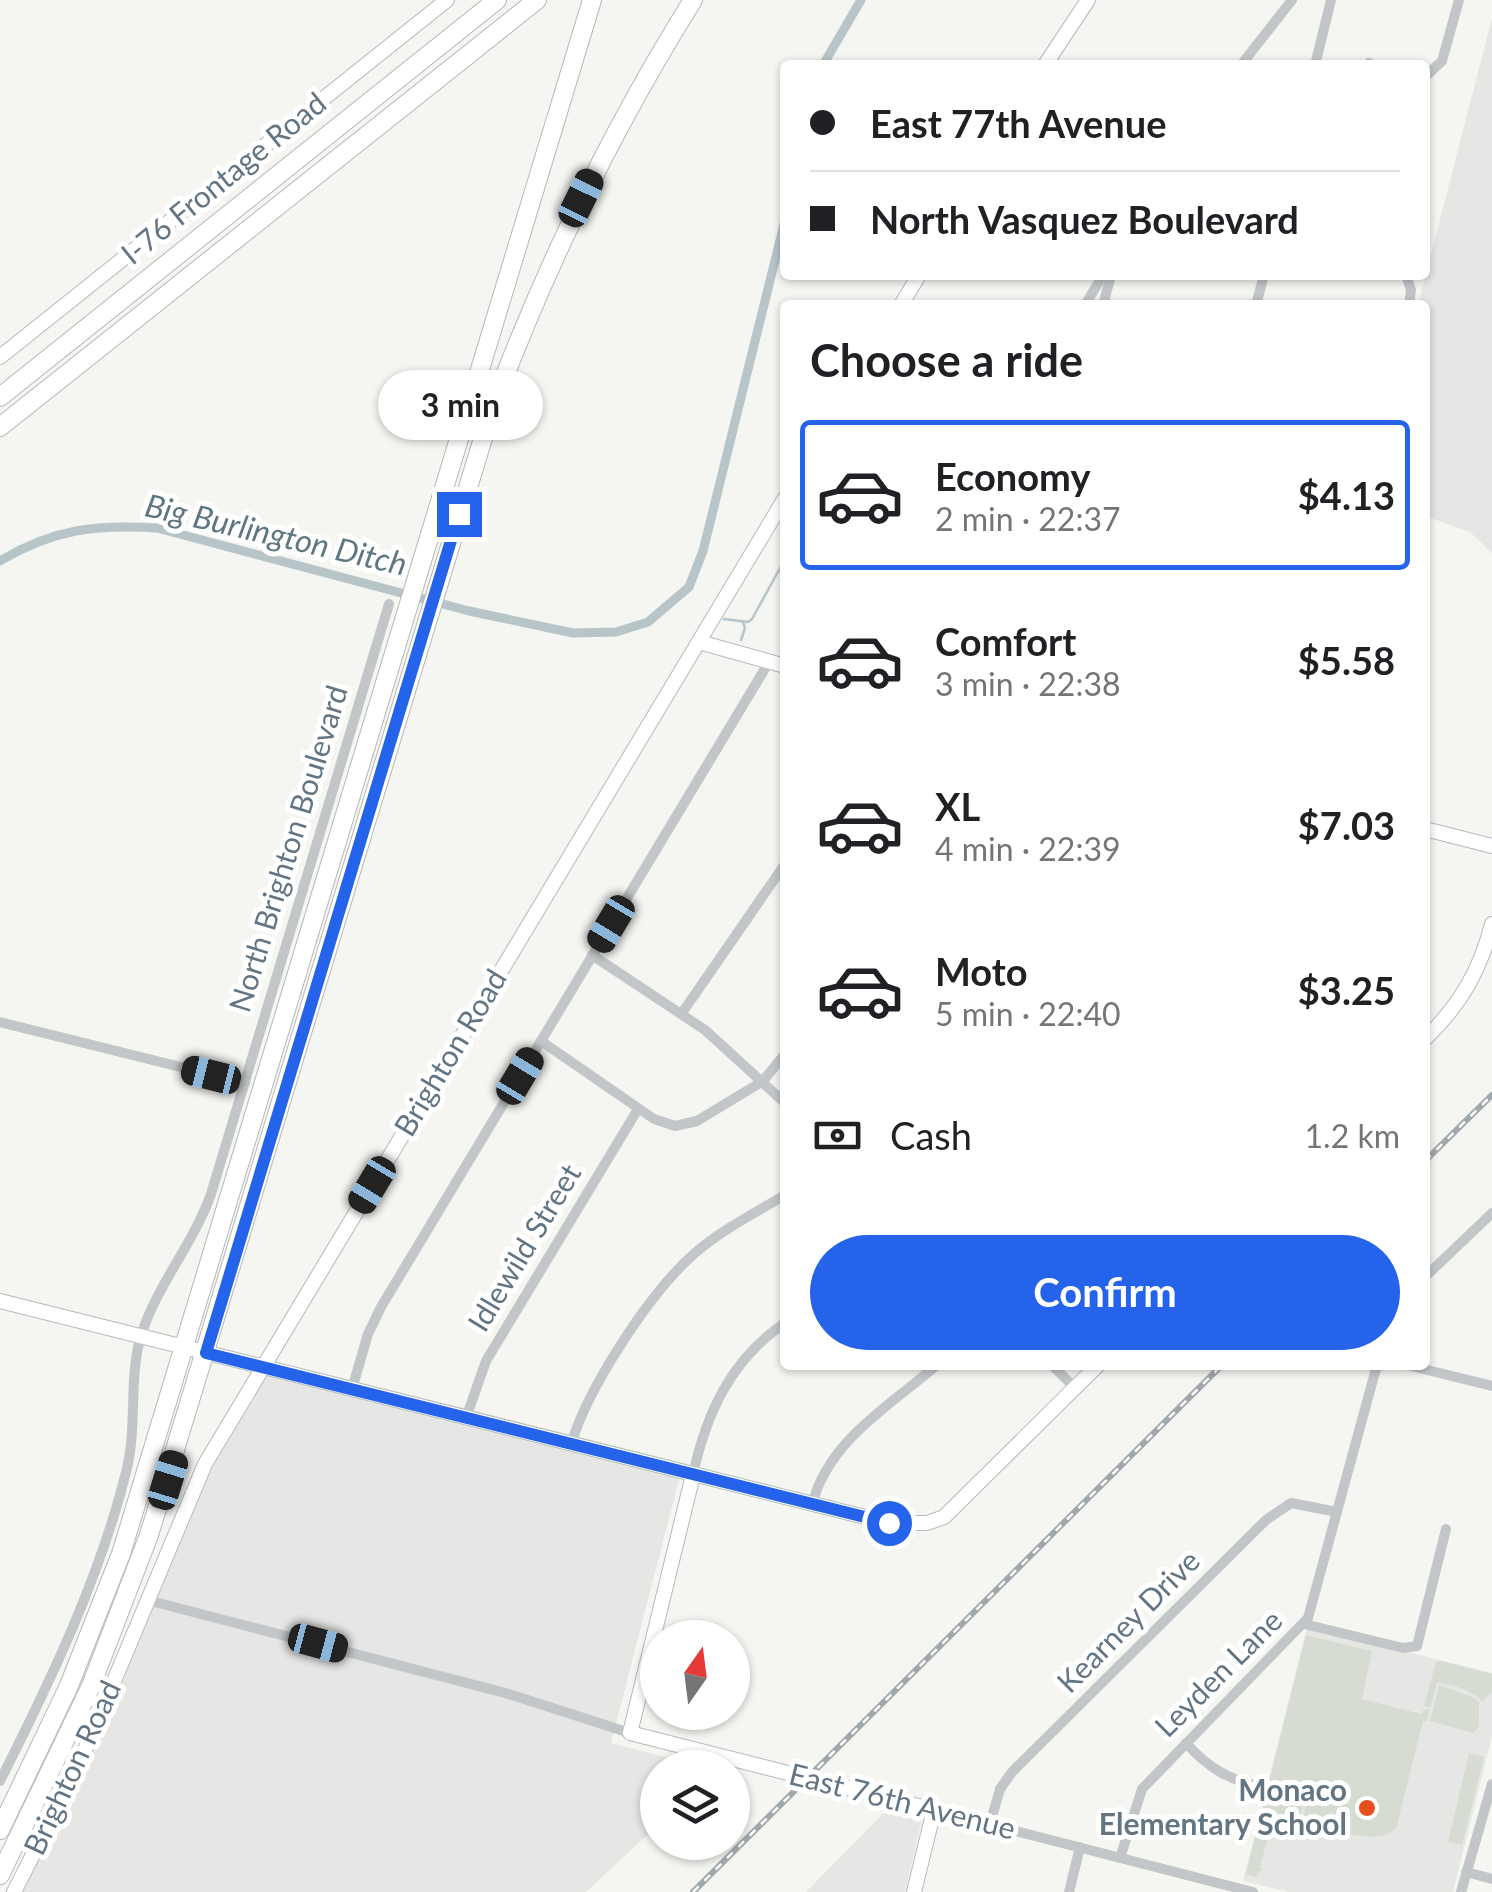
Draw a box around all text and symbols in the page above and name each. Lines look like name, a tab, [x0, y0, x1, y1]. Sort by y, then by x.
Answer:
street label: I-76 Frontage Road	[113, 84, 332, 271]
text: East 77th Avenue	[870, 100, 1166, 146]
car	[554, 164, 608, 232]
text: North Vasquez Boulevard	[870, 196, 1299, 242]
text: Choose a ride	[810, 333, 1083, 387]
callout: 3 min	[376, 369, 542, 439]
text: 3 min	[421, 385, 500, 424]
icon: car	[815, 450, 905, 540]
text: Economy	[935, 453, 1090, 499]
text: $4.13	[1298, 472, 1395, 518]
water label: Big Burlington Ditch	[142, 484, 411, 583]
route end	[437, 492, 482, 537]
text: 2 min · 22:37	[935, 499, 1121, 538]
icon: car	[815, 615, 905, 705]
text: Comfort	[935, 618, 1076, 664]
text: $5.58	[1298, 637, 1395, 683]
text: 3 min · 22:38	[935, 664, 1121, 703]
street label: North Brighton Boulevard	[220, 681, 354, 1016]
icon: car	[815, 780, 905, 870]
text: XL	[935, 783, 980, 829]
text: $7.03	[1298, 802, 1395, 848]
text: 4 min · 22:39	[935, 829, 1121, 868]
car	[583, 891, 639, 957]
icon: car	[815, 945, 905, 1035]
text: Moto	[935, 948, 1028, 994]
street label: Brighton Road	[385, 962, 513, 1142]
text: $3.25	[1298, 967, 1395, 1013]
text: 5 min · 22:40	[935, 994, 1121, 1033]
car	[492, 1043, 548, 1109]
car	[178, 1053, 244, 1097]
icon: cash	[810, 1108, 865, 1163]
text: Cash	[890, 1112, 972, 1158]
text: 1.2 km	[1305, 1116, 1400, 1155]
car	[344, 1152, 400, 1218]
street label: Idlewild Street	[459, 1157, 587, 1337]
button: Confirm	[810, 1235, 1400, 1350]
car	[145, 1447, 191, 1513]
route start	[867, 1501, 912, 1546]
street label: Kearney Drive	[1049, 1542, 1206, 1699]
street label: Leyden Lane	[1147, 1602, 1289, 1744]
north arrow	[640, 1620, 750, 1730]
map controls	[640, 1620, 750, 1860]
car	[285, 1621, 351, 1665]
street label: Brighton Road	[15, 1674, 127, 1860]
button: layers	[640, 1750, 750, 1860]
street label: East 76th Avenue	[786, 1755, 1019, 1846]
place label: Monaco Elementary School	[1099, 1771, 1347, 1841]
marker: Monaco Elementary School	[1356, 1797, 1378, 1819]

